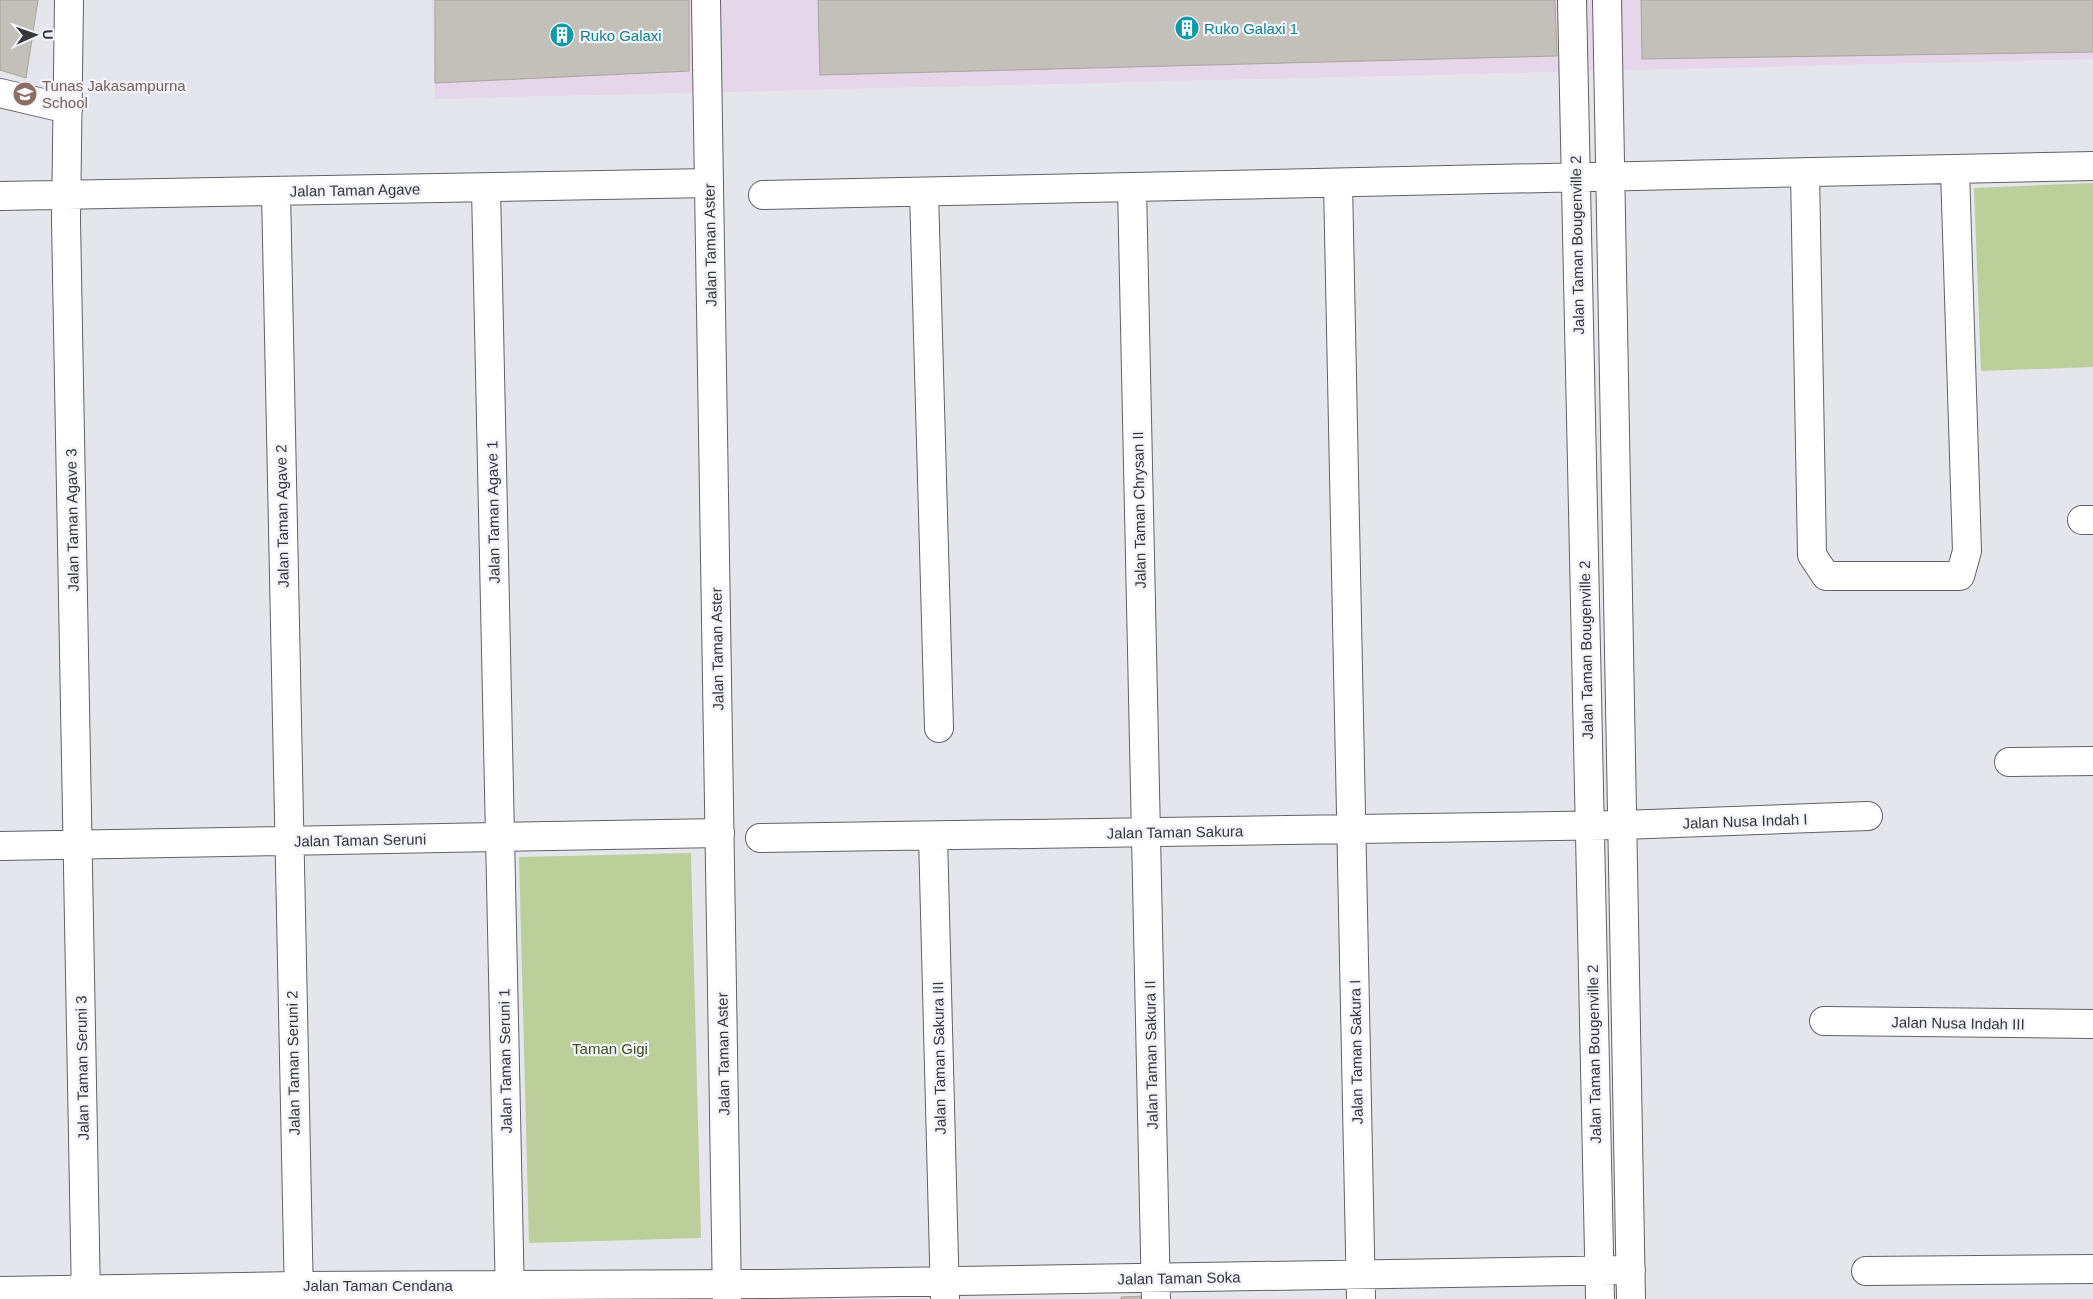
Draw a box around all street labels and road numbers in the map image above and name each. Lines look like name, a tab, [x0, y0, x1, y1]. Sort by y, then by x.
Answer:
street label: Jalan Taman Bougenville 2	[1567, 155, 1587, 335]
street label: Jalan Taman Agave	[290, 180, 420, 200]
street label: Jalan Taman Aster	[700, 183, 720, 307]
street label: Jalan Taman Chrysan II	[1129, 431, 1149, 589]
street label: Jalan Taman Agave 1	[483, 440, 503, 584]
street label: Jalan Taman Agave 2	[272, 444, 292, 588]
street label: Jalan Taman Agave 3	[62, 448, 82, 592]
street label: Jalan Taman Bougenville 2	[1576, 560, 1596, 740]
street label: Jalan Taman Aster	[707, 587, 727, 711]
street label: Jalan Nusa Indah I	[1682, 810, 1808, 832]
street label: Jalan Taman Sakura	[1107, 822, 1244, 842]
street label: Jalan Taman Seruni	[294, 830, 426, 850]
street label: Jalan Taman Bougenville 2	[1584, 964, 1604, 1144]
street label: Jalan Taman Sakura I	[1346, 979, 1366, 1125]
street label: Jalan Taman Sakura II	[1141, 980, 1161, 1130]
street label: Jalan Taman Sakura III	[929, 981, 949, 1135]
street label: Jalan Taman Seruni 1	[495, 988, 515, 1134]
street label: Jalan Taman Seruni 2	[283, 990, 303, 1136]
street label: Jalan Taman Aster	[713, 992, 733, 1116]
street label: Jalan Taman Seruni 3	[72, 995, 92, 1141]
street label: Jalan Nusa Indah III	[1891, 1013, 2025, 1033]
street label: Jalan Taman Soka	[1117, 1268, 1241, 1288]
street label: Jalan Taman Cendana	[303, 1277, 454, 1294]

